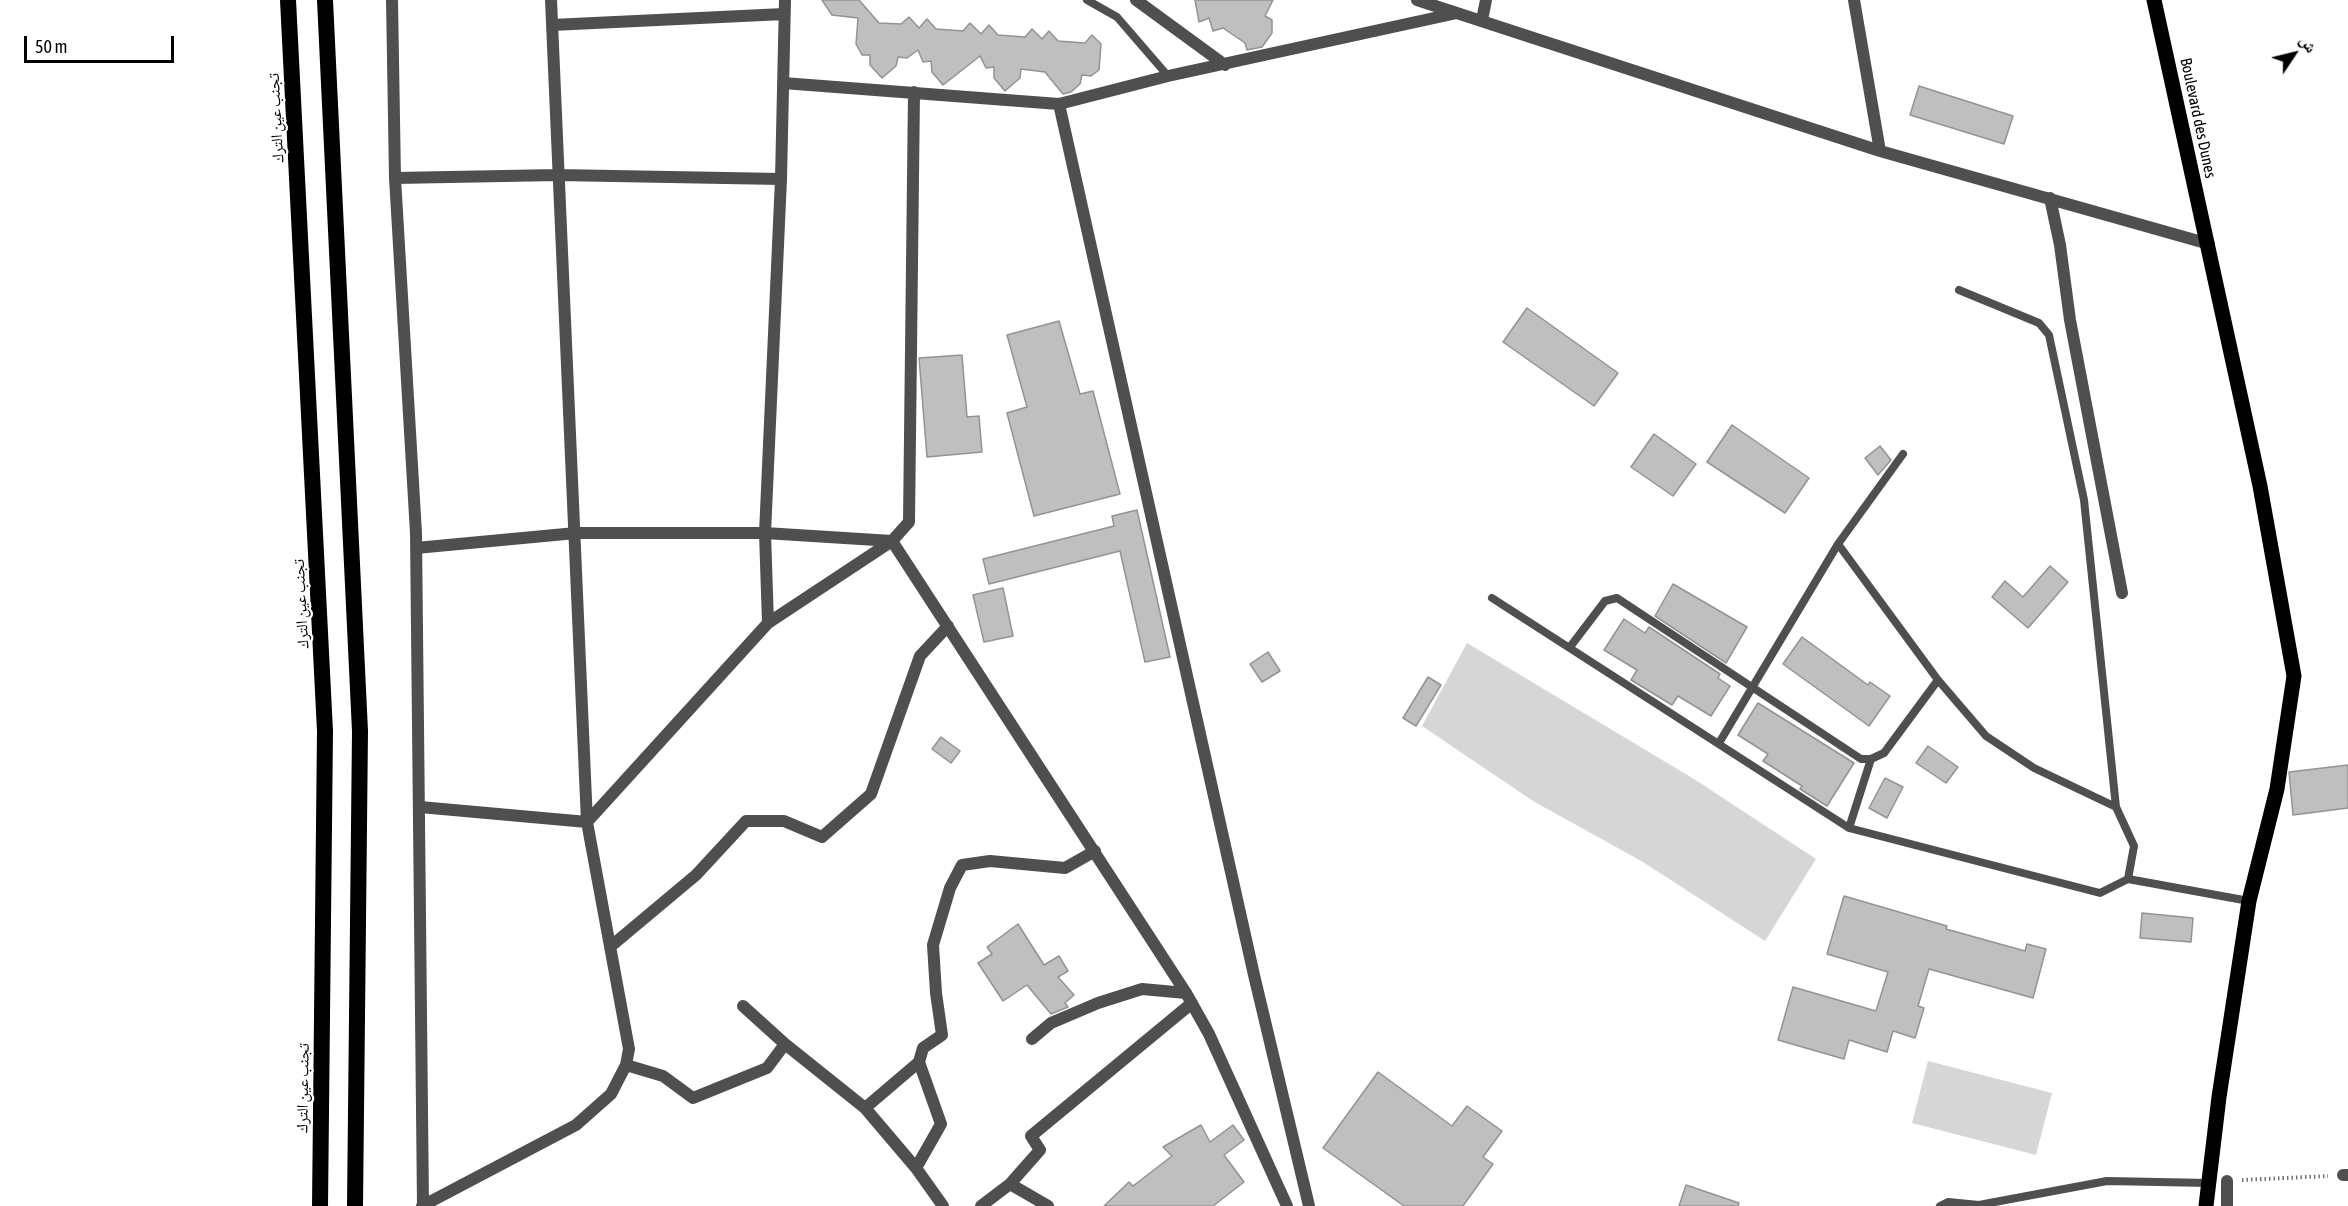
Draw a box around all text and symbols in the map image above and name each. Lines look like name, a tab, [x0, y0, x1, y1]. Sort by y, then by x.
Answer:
scale bar	[27, 24, 177, 62]
north arrow	[2264, 24, 2324, 84]
text: ش	[2296, 32, 2321, 56]
text: 50 m	[35, 36, 67, 57]
street label: Boulevard des Dunes	[2176, 56, 2220, 180]
street label: تجنب عين الترك	[264, 73, 288, 163]
street label: تجنب عين الترك	[289, 559, 313, 649]
street label: تجنب عين الترك	[293, 1043, 313, 1133]

